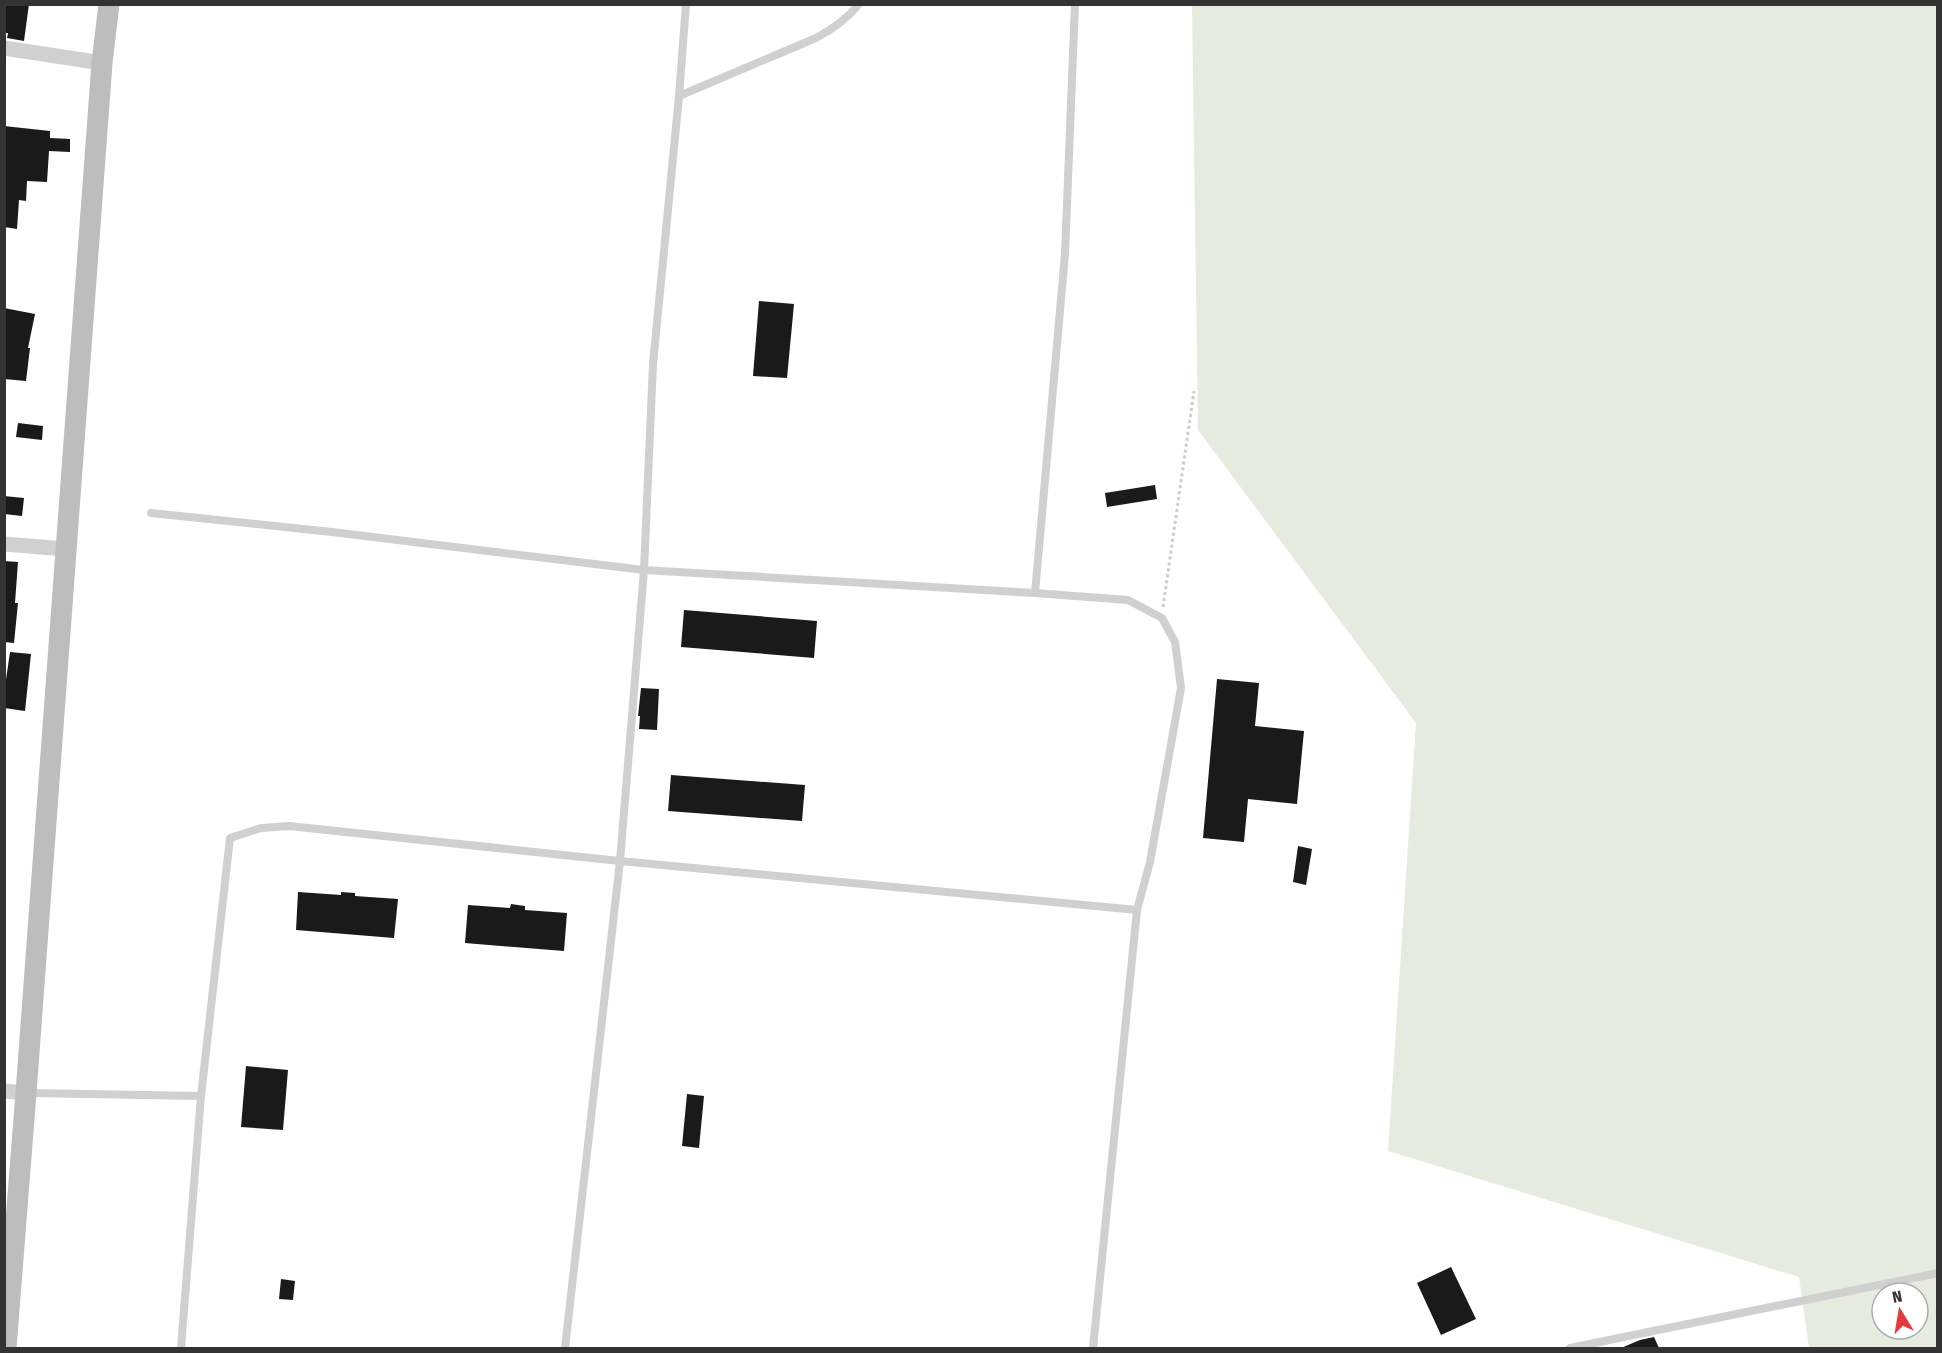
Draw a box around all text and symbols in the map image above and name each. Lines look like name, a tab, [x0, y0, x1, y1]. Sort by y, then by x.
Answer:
north arrow	[1870, 1281, 1930, 1341]
text: N	[1891, 1287, 1904, 1307]

